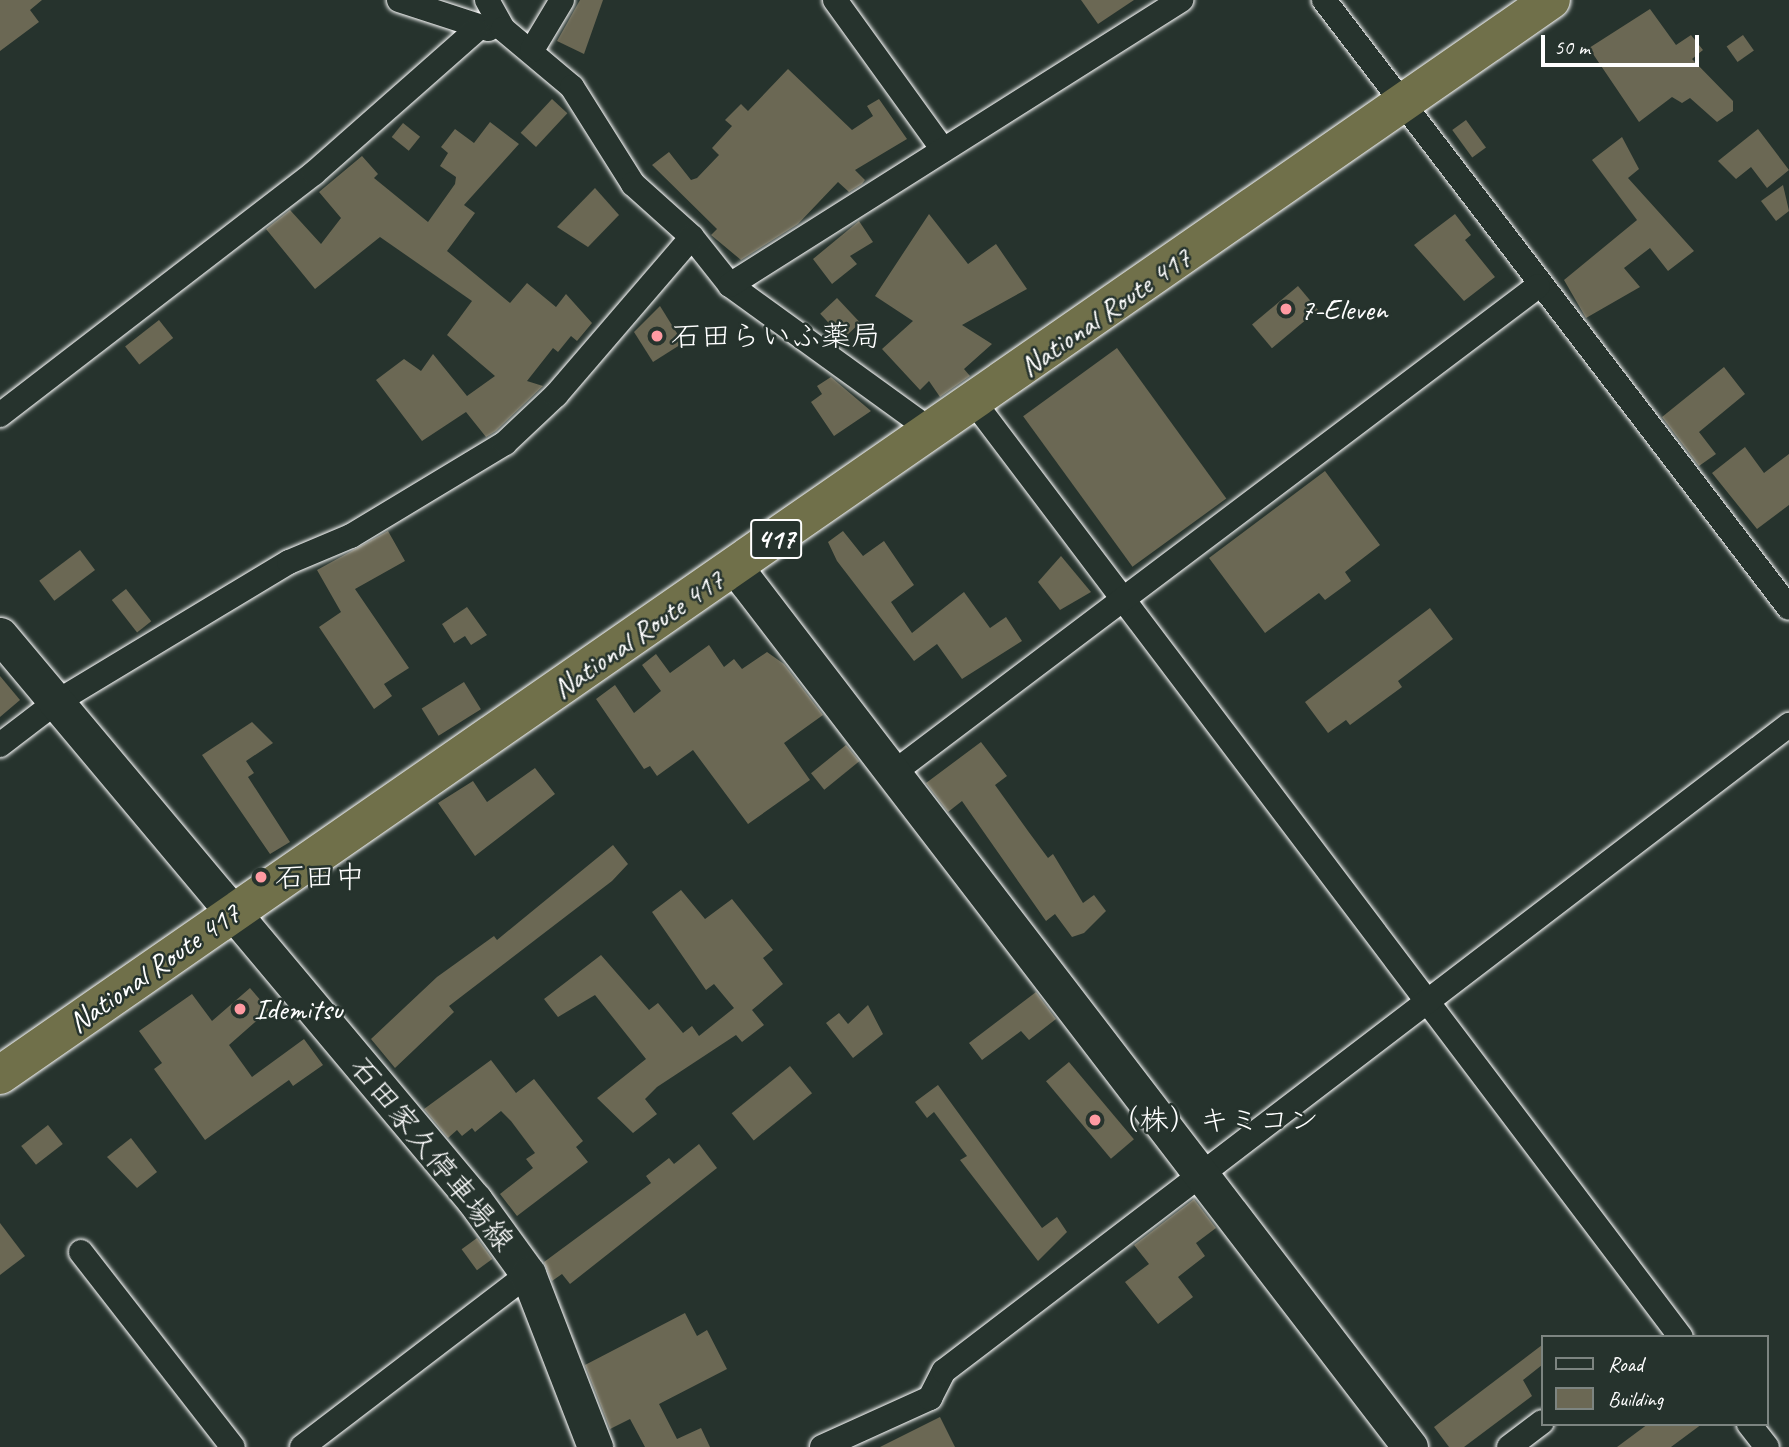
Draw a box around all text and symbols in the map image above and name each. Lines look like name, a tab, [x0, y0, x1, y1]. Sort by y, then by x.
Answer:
scale bar	[1544, 21, 1702, 65]
text: 50 m	[1554, 34, 1590, 60]
street label: National Route 417	[1012, 240, 1198, 384]
place label: 7-Eleven	[1300, 291, 1387, 327]
marker: 7-Eleven	[1278, 301, 1294, 317]
place label: 石田らいふ薬局	[671, 318, 881, 354]
marker: 石田らいふ薬局	[649, 328, 665, 344]
road number: 417	[750, 514, 802, 564]
street label: National Route 417	[545, 562, 731, 706]
place label: 石田中	[275, 859, 365, 895]
marker: 石田中	[253, 869, 269, 885]
street label: National Route 417	[61, 896, 247, 1040]
place label: Idemitsu	[254, 991, 342, 1027]
marker: Idemitsu	[232, 1001, 248, 1017]
street label: 石田家久停車場線	[342, 1049, 522, 1259]
place label: （株）キミコン	[1109, 1102, 1319, 1138]
marker: （株）キミコン	[1087, 1112, 1103, 1128]
legend	[1540, 1335, 1768, 1426]
text: Road	[1608, 1351, 1643, 1377]
text: Building	[1608, 1386, 1663, 1412]

